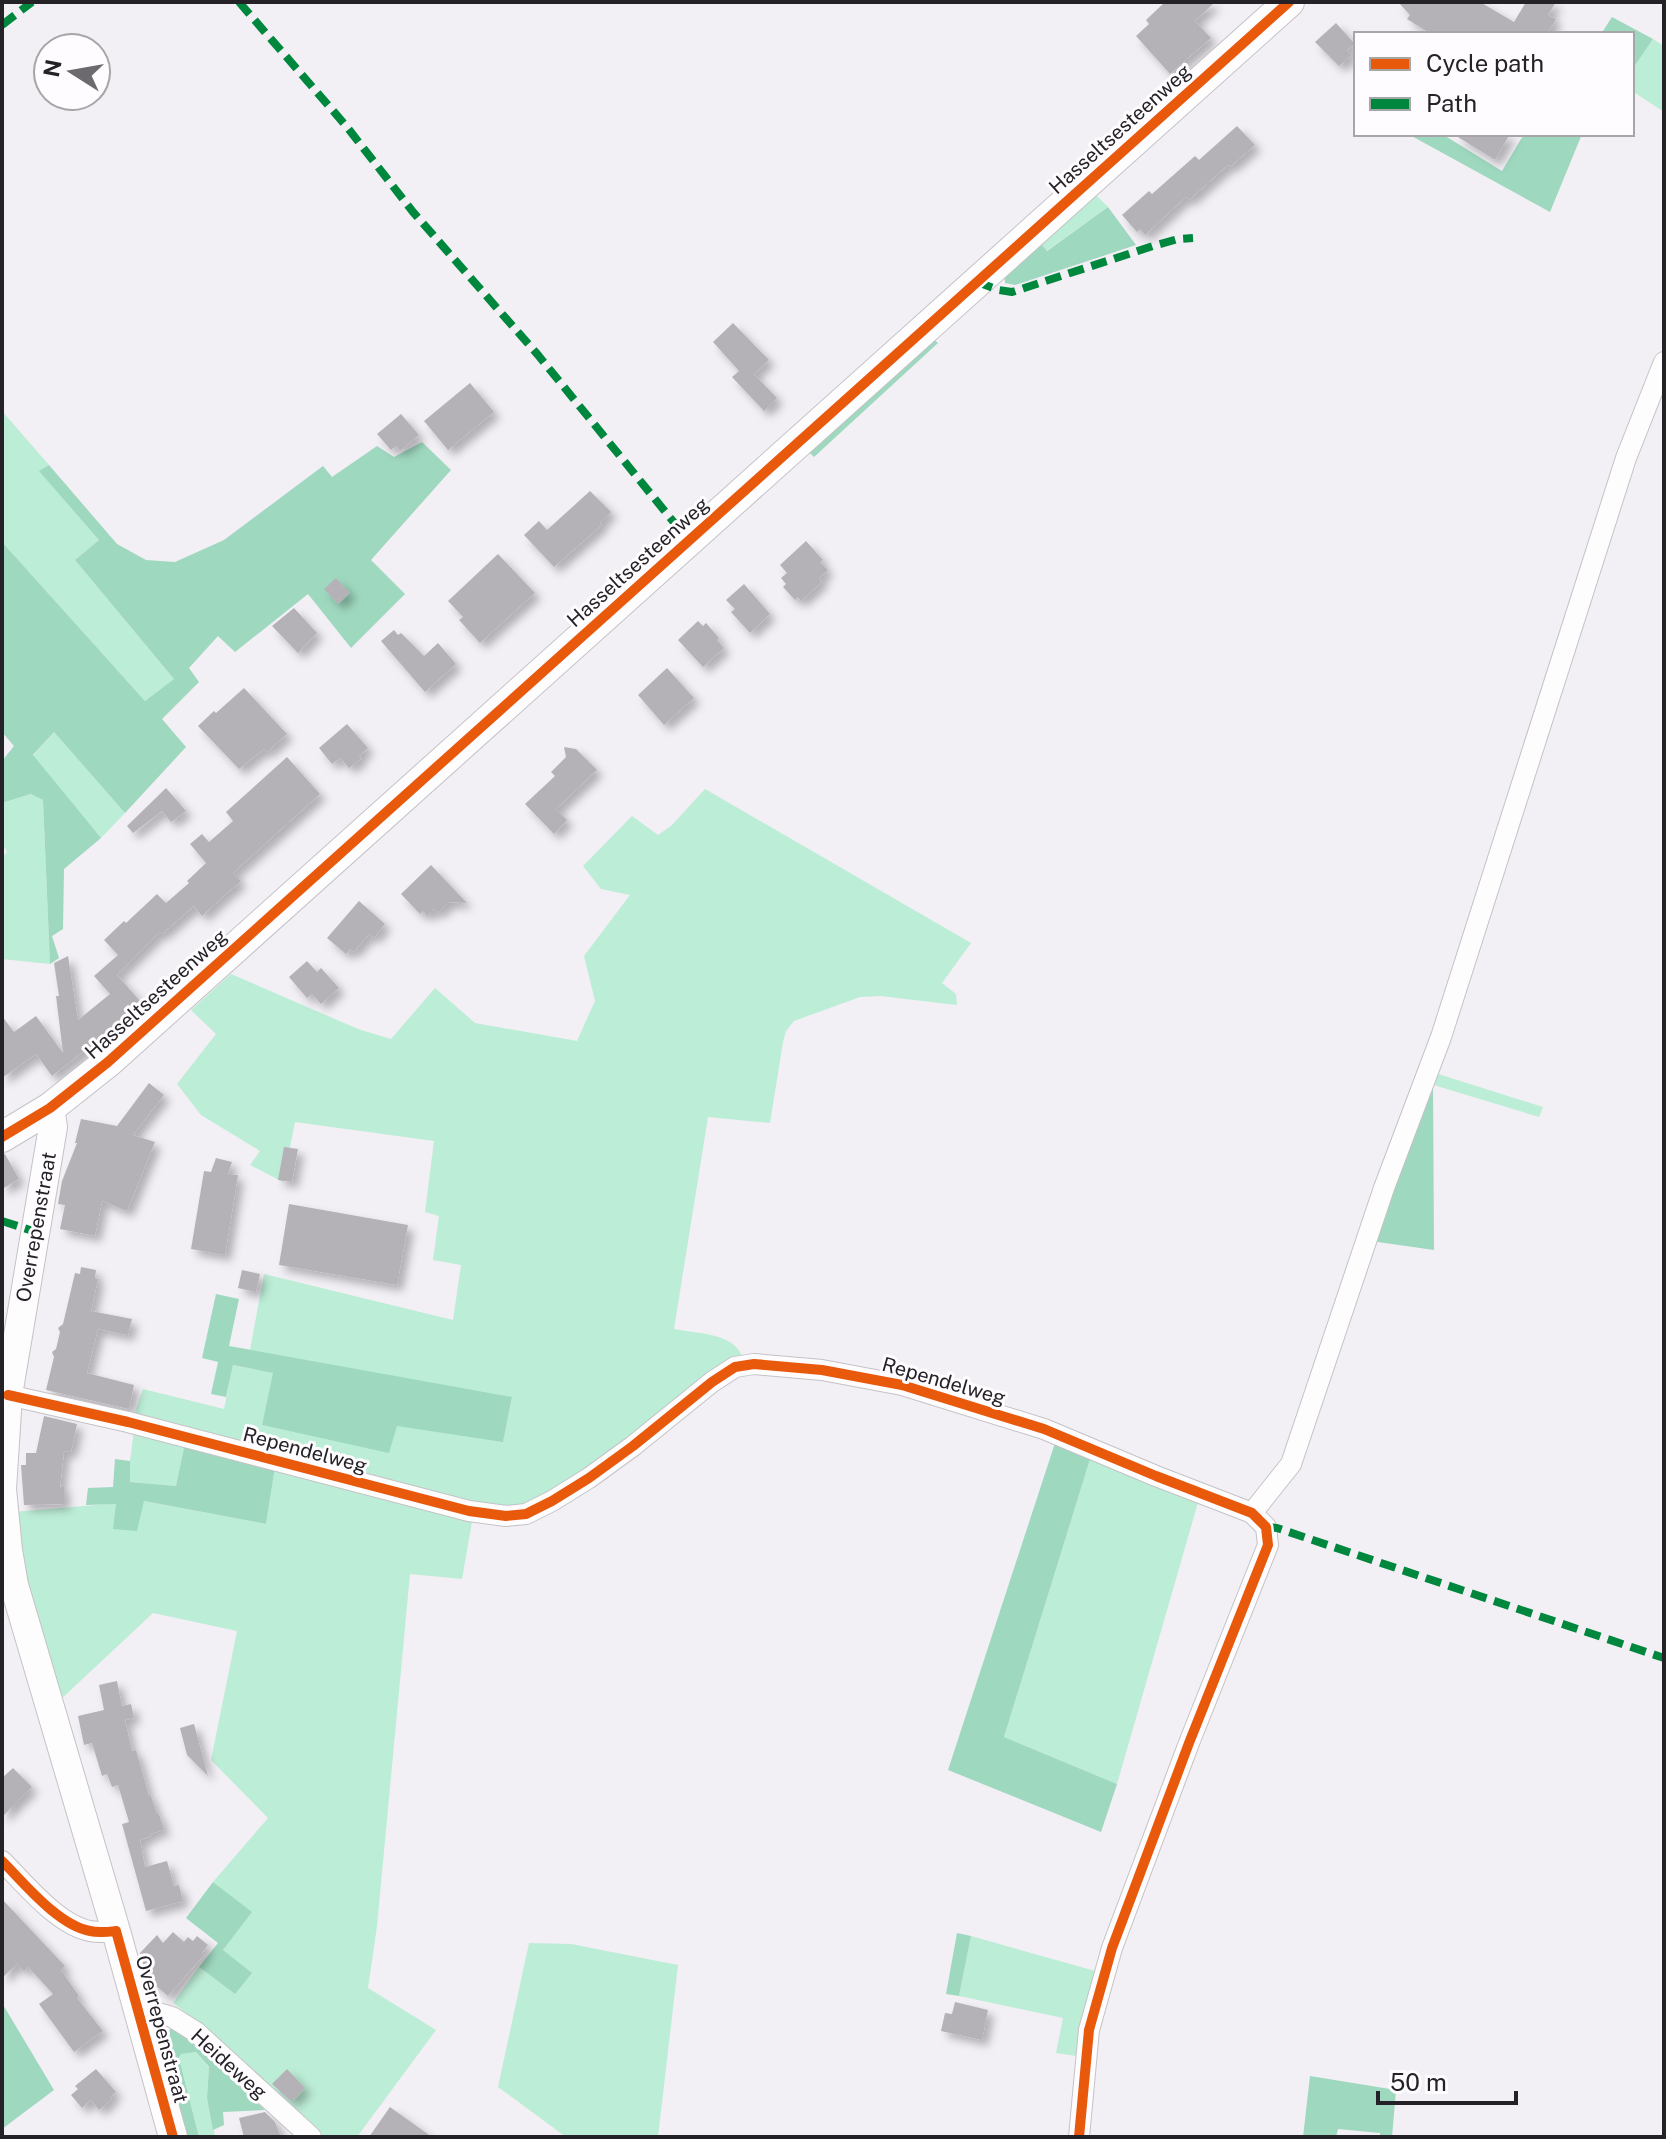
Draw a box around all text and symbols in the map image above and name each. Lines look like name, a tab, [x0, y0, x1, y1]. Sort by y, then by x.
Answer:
north arrow	[32, 32, 112, 112]
legend	[1354, 32, 1634, 136]
text: Cycle path	[1426, 49, 1544, 77]
text: N	[38, 57, 67, 79]
street label: Hasseltsesteenweg	[1044, 59, 1196, 199]
text: Path	[1426, 89, 1477, 117]
street label: Hasseltsesteenweg	[562, 492, 714, 632]
street label: Hasseltsesteenweg	[80, 924, 232, 1064]
street label: Overrepenstraat	[11, 1150, 61, 1304]
street label: Rependelweg	[879, 1352, 1009, 1410]
street label: Rependelweg	[240, 1422, 370, 1478]
street label: Overrepenstraat	[131, 1953, 193, 2105]
street label: Heideweg	[186, 2024, 272, 2104]
scale bar	[1378, 2055, 1516, 2105]
text: 50 m	[1390, 2068, 1447, 2096]

